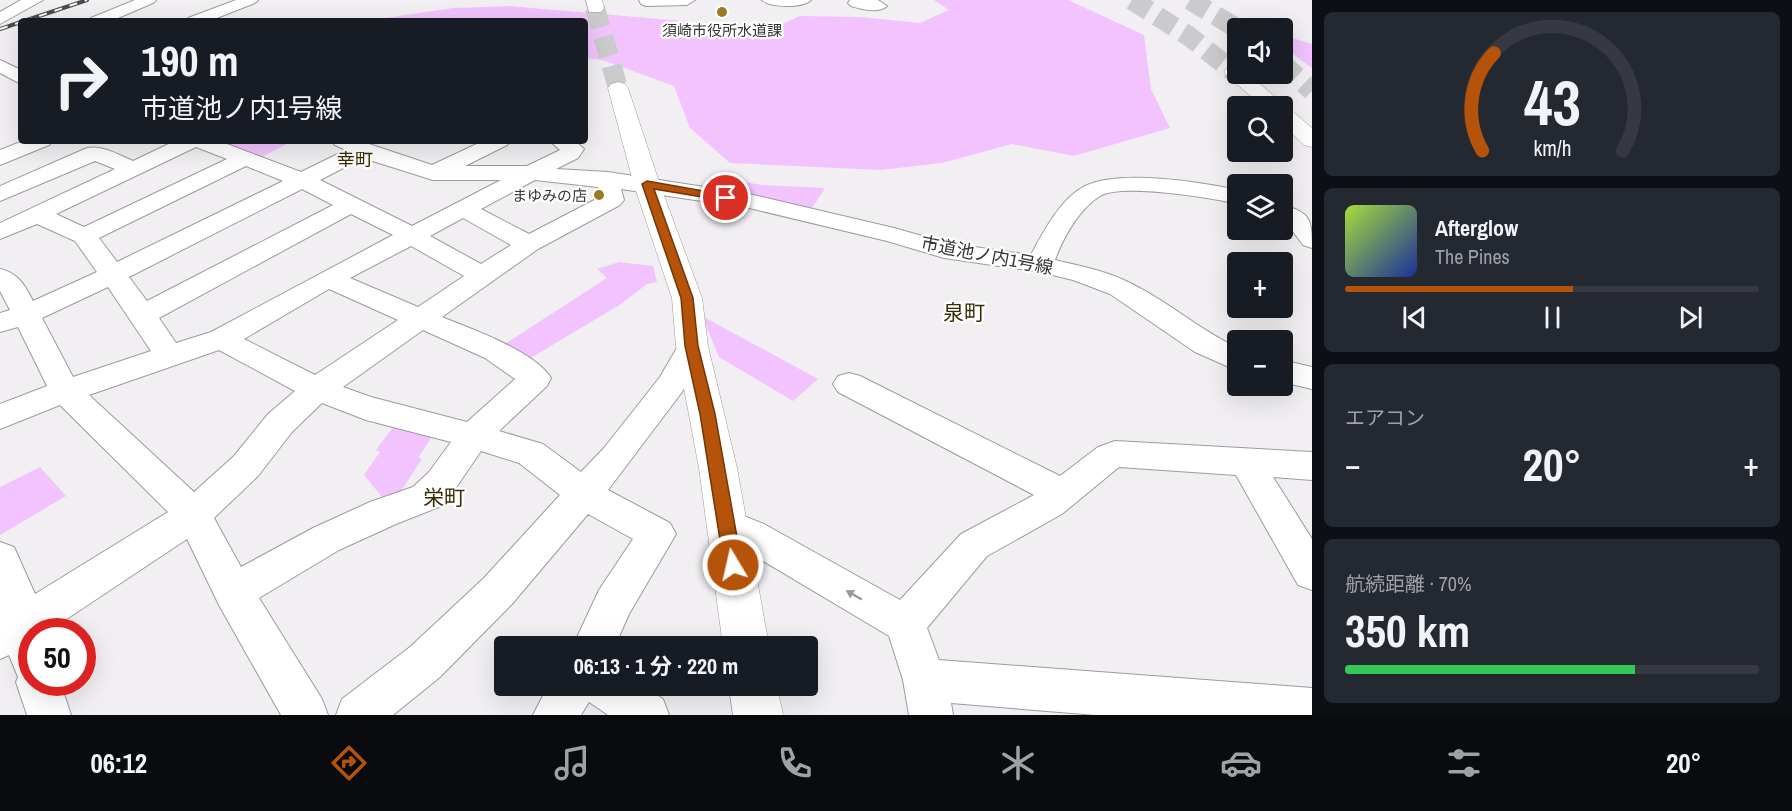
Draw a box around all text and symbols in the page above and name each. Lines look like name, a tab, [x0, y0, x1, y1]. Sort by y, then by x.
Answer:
marker: 須崎市役所水道課	[715, 5, 729, 19]
map controls	[1227, 18, 1293, 396]
button: sound	[1227, 18, 1293, 84]
place label: 須崎市役所水道課	[662, 20, 782, 41]
text: 190 m	[141, 33, 239, 89]
icon: right	[42, 42, 120, 120]
text: 43	[1524, 60, 1580, 144]
text: 市道池ノ内1号線	[141, 90, 342, 126]
button: search	[1227, 96, 1293, 162]
text: km/h	[1533, 134, 1571, 163]
district label: 幸町	[337, 147, 373, 172]
pin	[700, 172, 751, 223]
button: layers	[1227, 174, 1293, 240]
icon: arrive	[709, 181, 742, 214]
place label: まゆみの店	[512, 185, 587, 206]
marker: まゆみの店	[592, 188, 606, 202]
text: Afterglow	[1435, 213, 1518, 243]
street label: 市道池ノ内1号線	[919, 230, 1055, 280]
text: The Pines	[1435, 243, 1510, 270]
button: +	[1227, 252, 1293, 318]
district label: 泉町	[943, 298, 985, 327]
icon: previous	[1398, 301, 1431, 334]
icon: pause	[1536, 301, 1569, 334]
icon: next	[1674, 301, 1707, 334]
button: −	[1227, 330, 1293, 396]
text: エアコン	[1345, 404, 1425, 431]
text: 20°	[1522, 434, 1582, 495]
text: −	[1345, 442, 1361, 486]
text: +	[1743, 442, 1759, 486]
district label: 栄町	[423, 483, 465, 512]
position arrow	[701, 533, 765, 597]
text: 航続距離 · 70%	[1345, 570, 1472, 597]
one-way arrow	[846, 589, 862, 600]
text: 350 km	[1345, 600, 1470, 661]
speed limit sign: 50	[18, 618, 96, 696]
text: 06:13 · 1 分 · 220 m	[574, 651, 738, 681]
icon: directions	[328, 742, 370, 784]
icon: music	[551, 742, 593, 784]
icon: phone	[774, 742, 816, 784]
icon: climate	[997, 742, 1039, 784]
icon: car	[1220, 742, 1262, 784]
icon: filters	[1443, 742, 1485, 784]
text: 06:12	[90, 745, 147, 781]
text: 20°	[1666, 745, 1701, 781]

